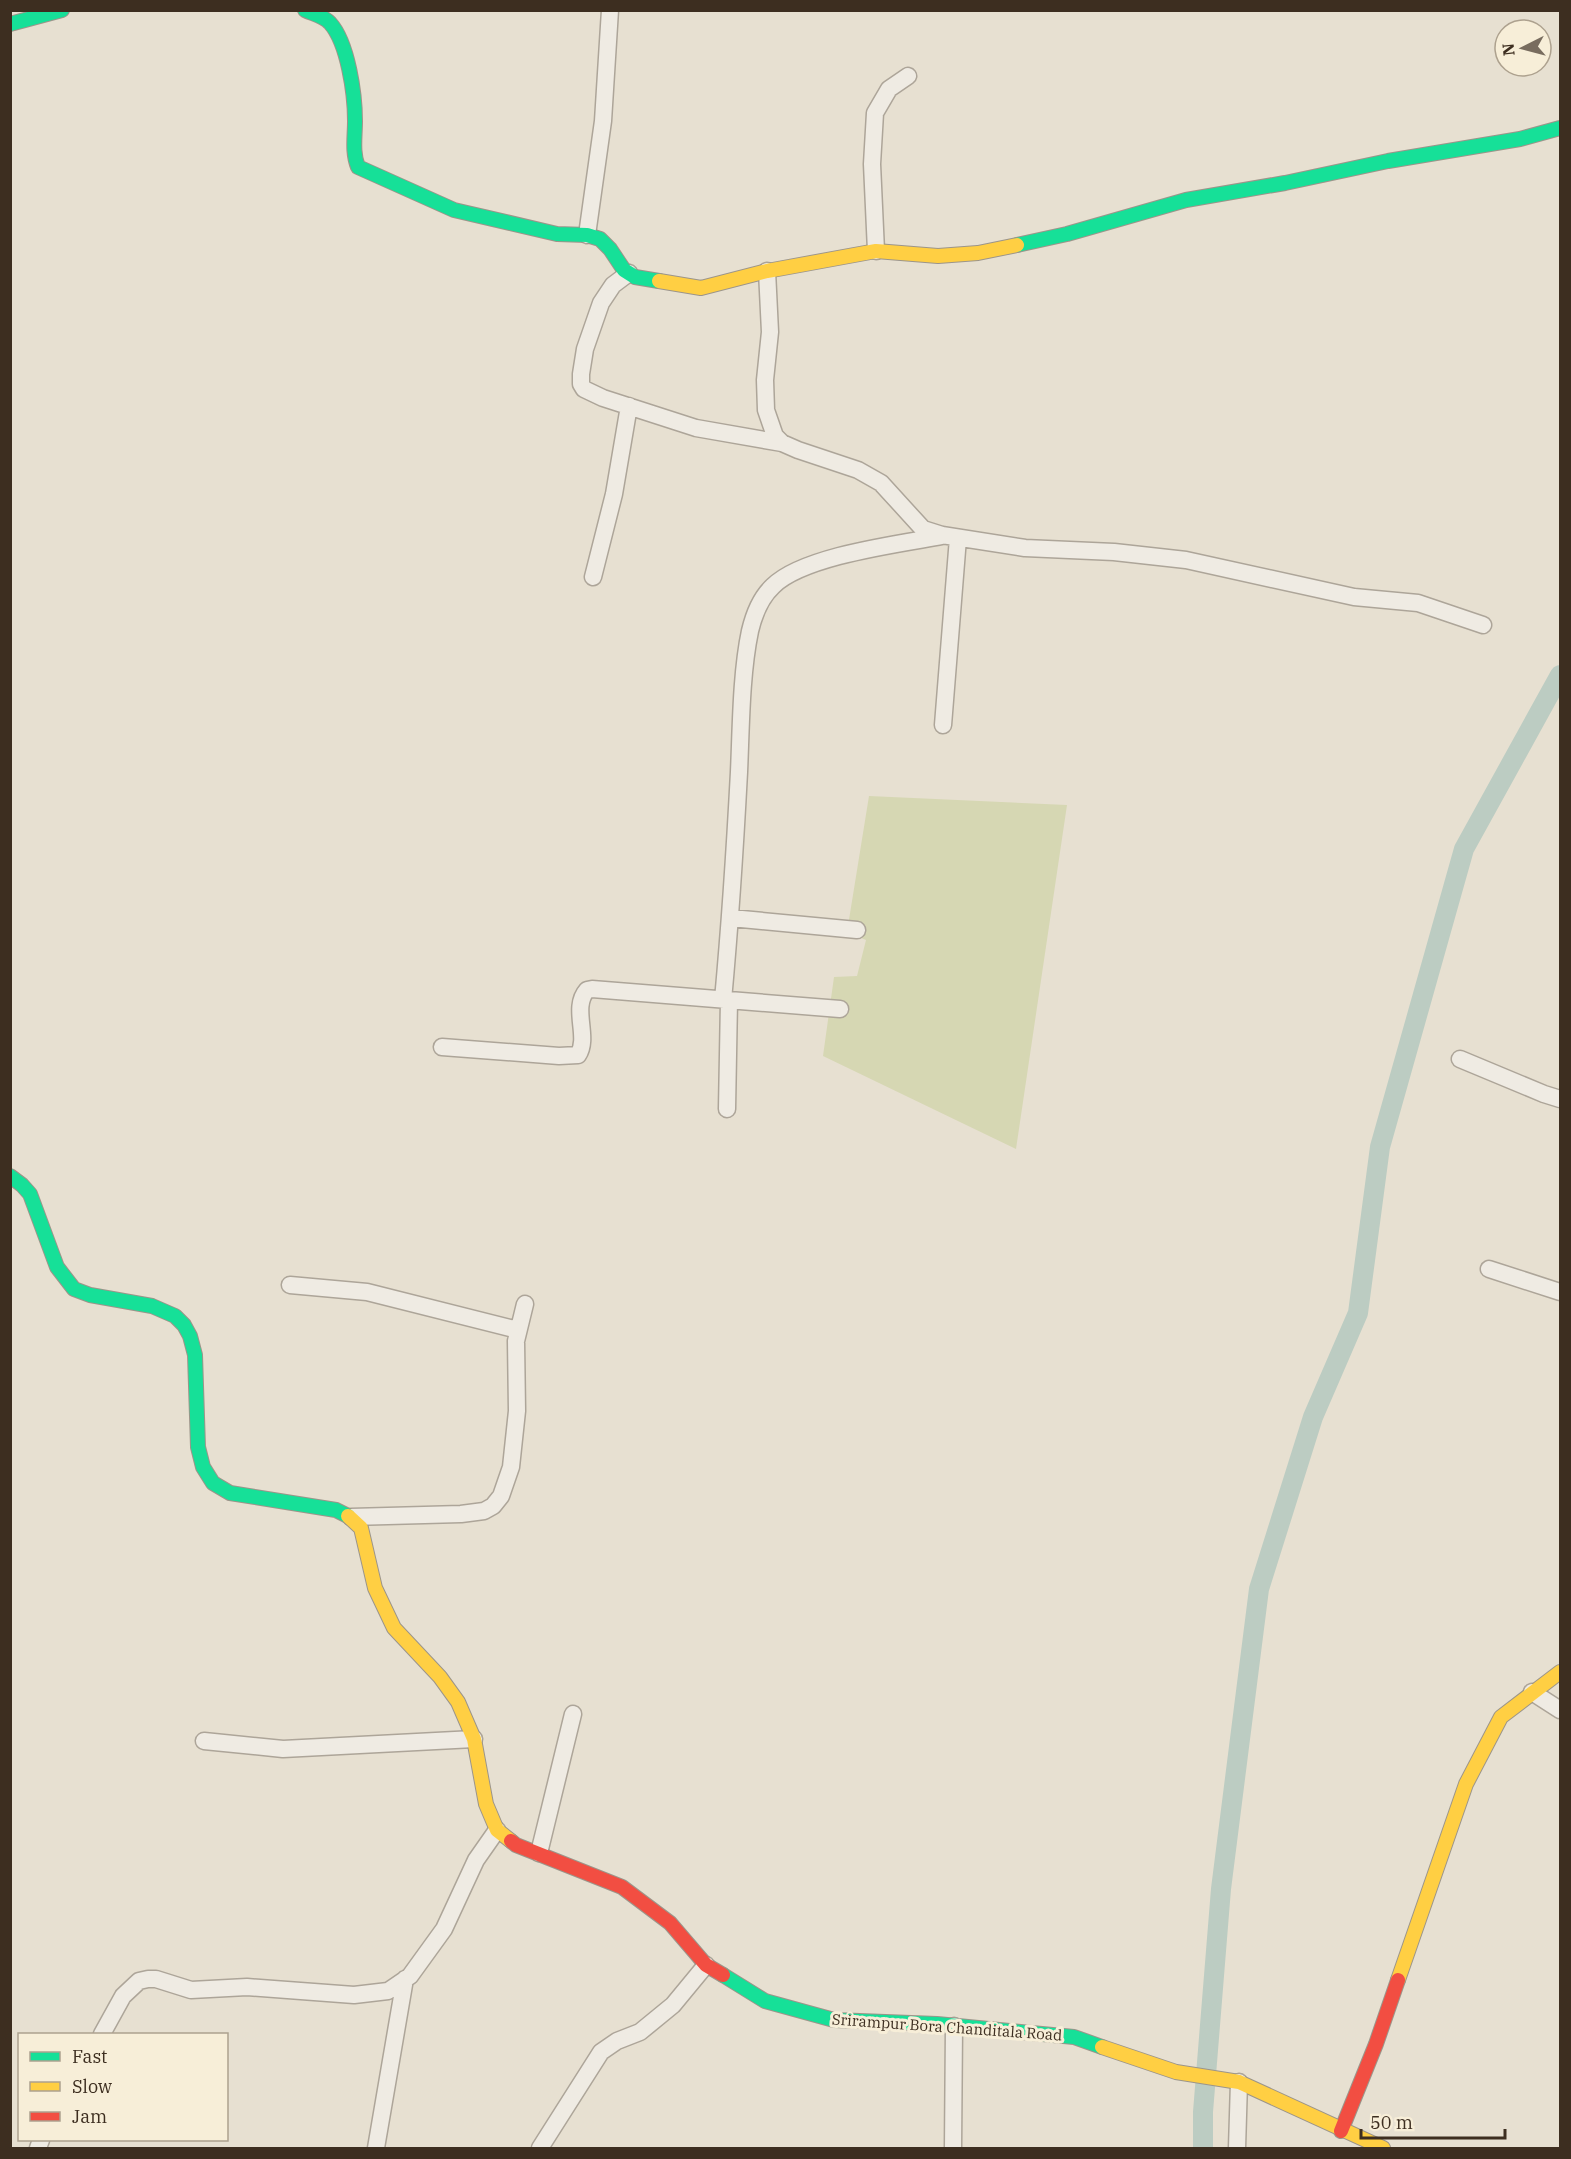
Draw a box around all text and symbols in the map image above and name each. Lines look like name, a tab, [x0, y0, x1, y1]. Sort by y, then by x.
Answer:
north arrow	[1493, 18, 1553, 78]
text: N	[1497, 42, 1519, 57]
street label: Srirampur Bora Chanditala Road	[831, 2009, 1063, 2045]
legend	[18, 2033, 228, 2141]
text: Fast	[72, 2045, 107, 2068]
text: Slow	[72, 2075, 112, 2098]
scale bar	[1361, 2102, 1505, 2140]
text: Jam	[72, 2105, 107, 2128]
text: 50 m	[1370, 2111, 1413, 2134]

